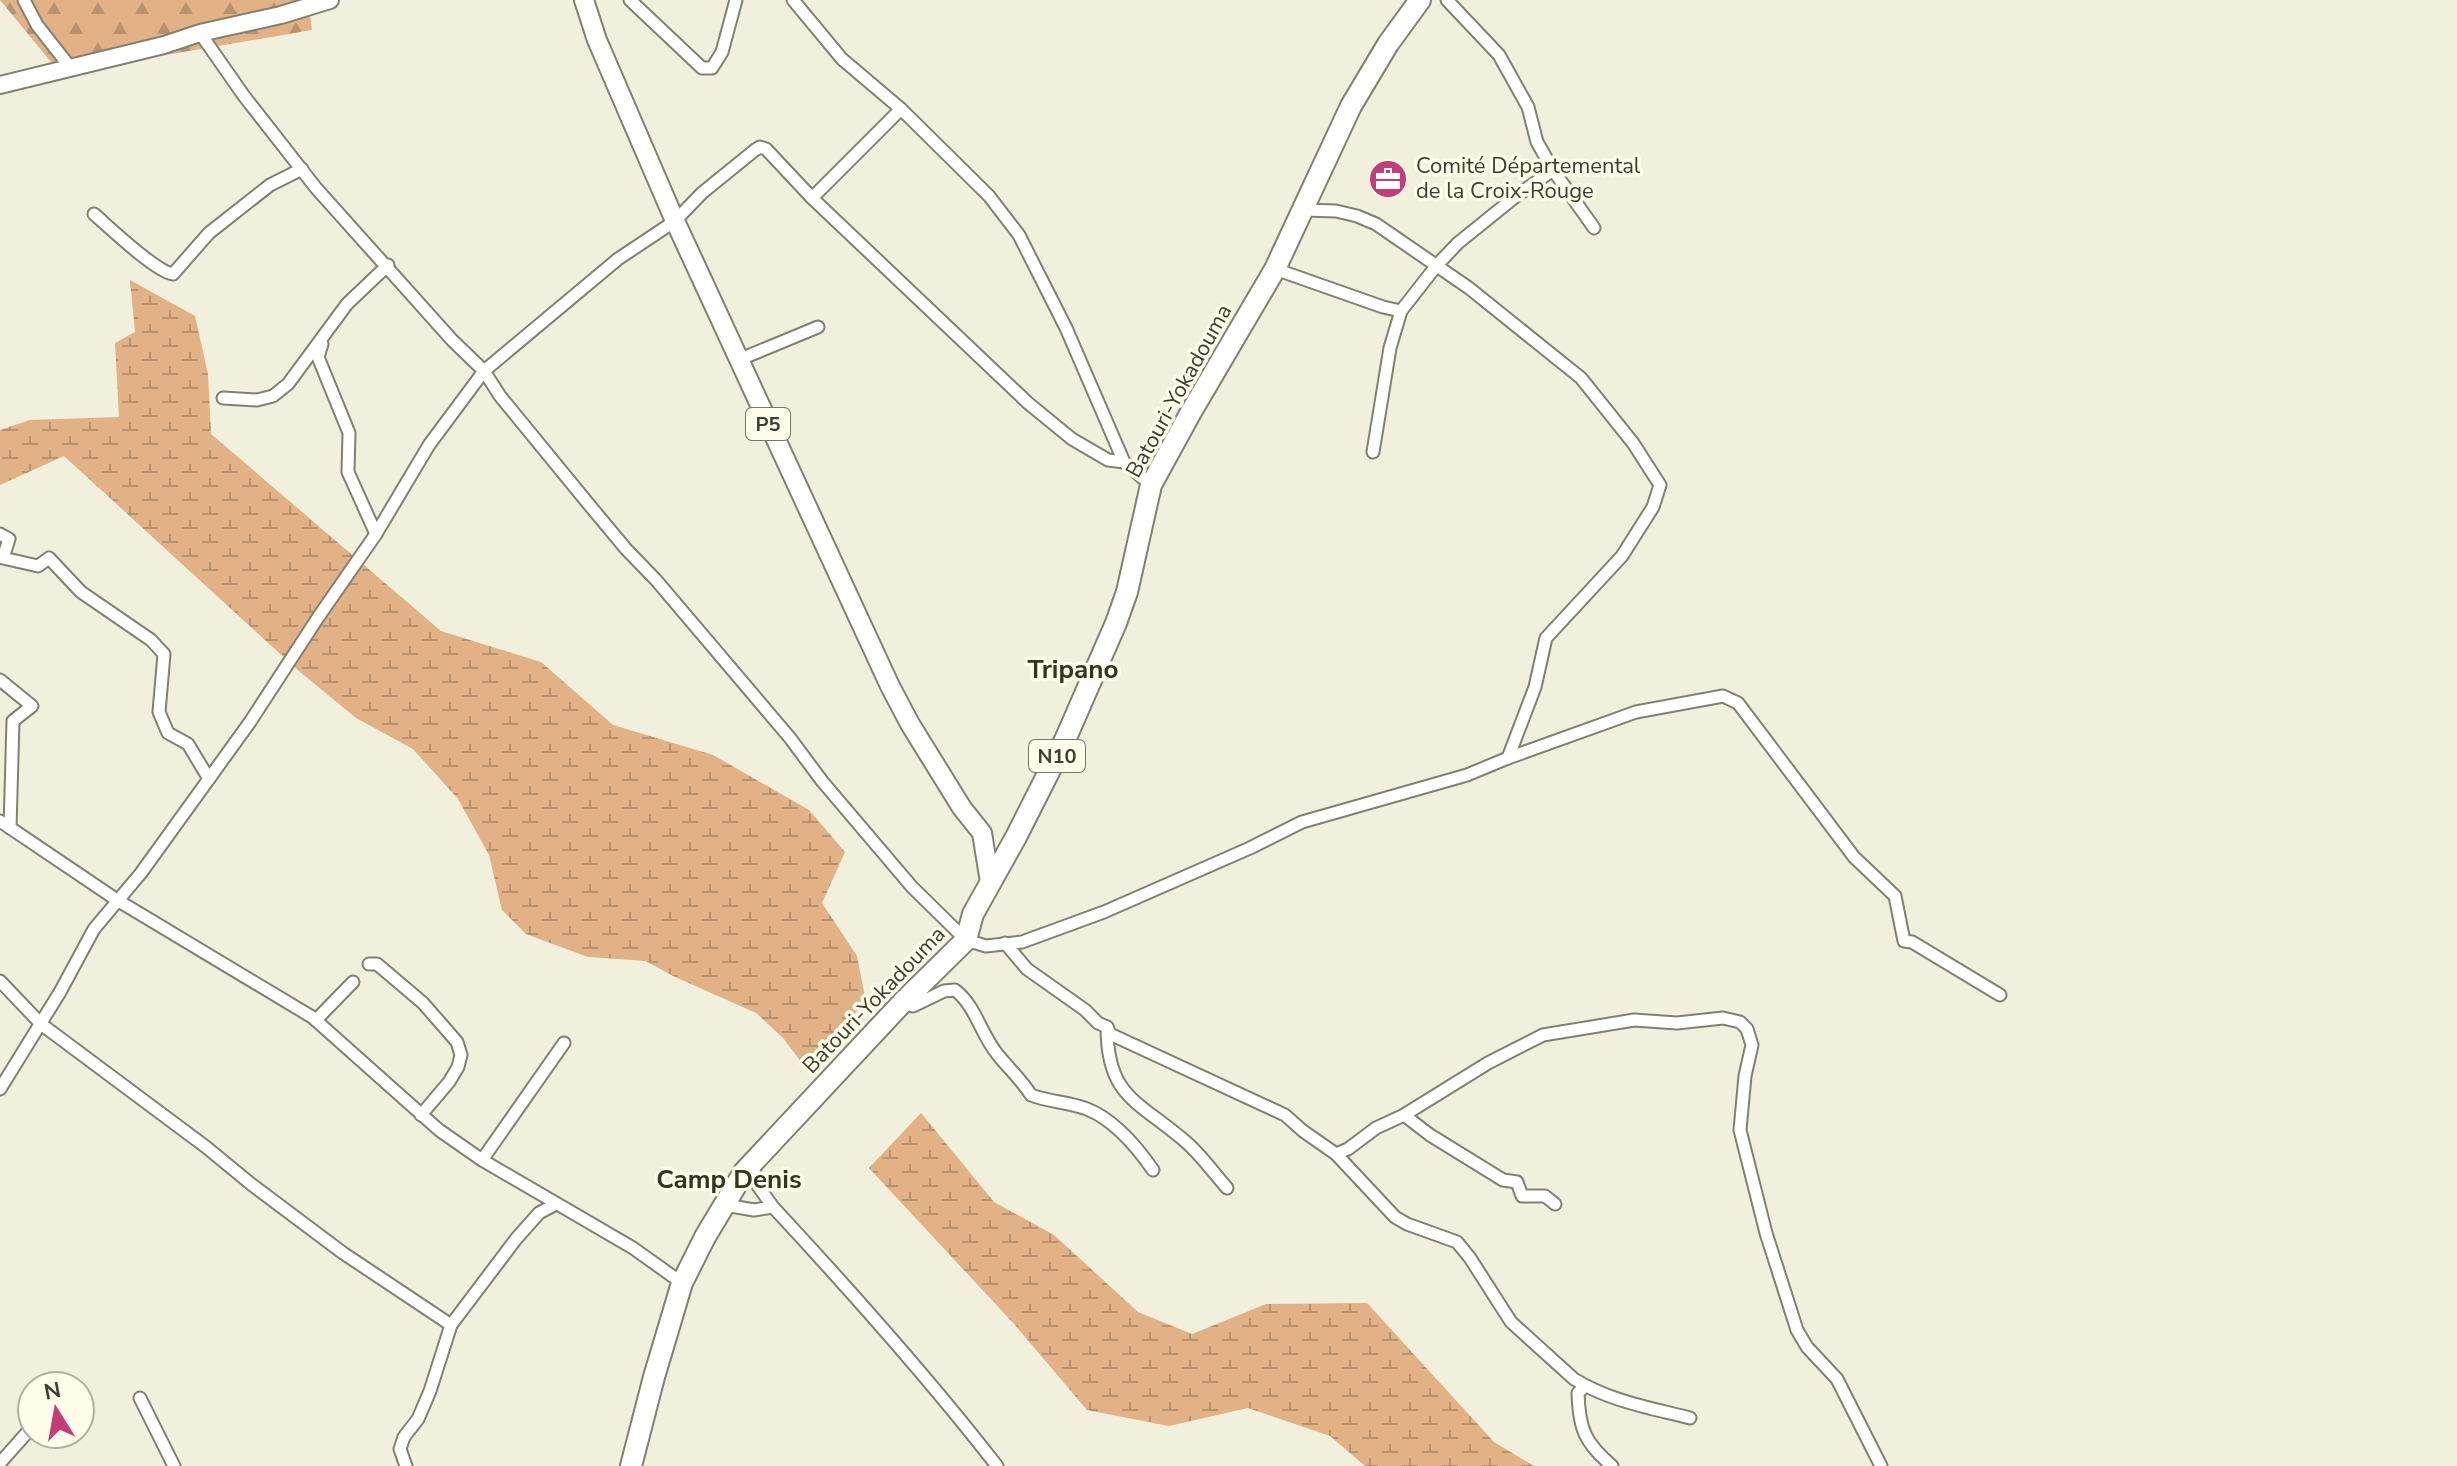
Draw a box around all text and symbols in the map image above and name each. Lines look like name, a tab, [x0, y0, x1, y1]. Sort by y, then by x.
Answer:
place label: Comité Départemental de la Croix-Rouge	[1416, 151, 1641, 206]
office icon: Comité Départemental de la Croix-Rouge	[1367, 158, 1409, 200]
street label: Batouri-Yokadouma	[1119, 299, 1239, 483]
road number: P5	[746, 408, 790, 440]
district label: Tripano	[1028, 652, 1118, 687]
road number: N10	[1029, 740, 1085, 772]
street label: Batouri-Yokadouma	[796, 920, 952, 1080]
district label: Camp Denis	[656, 1162, 802, 1197]
north arrow	[16, 1370, 96, 1450]
text: N	[41, 1375, 63, 1408]

